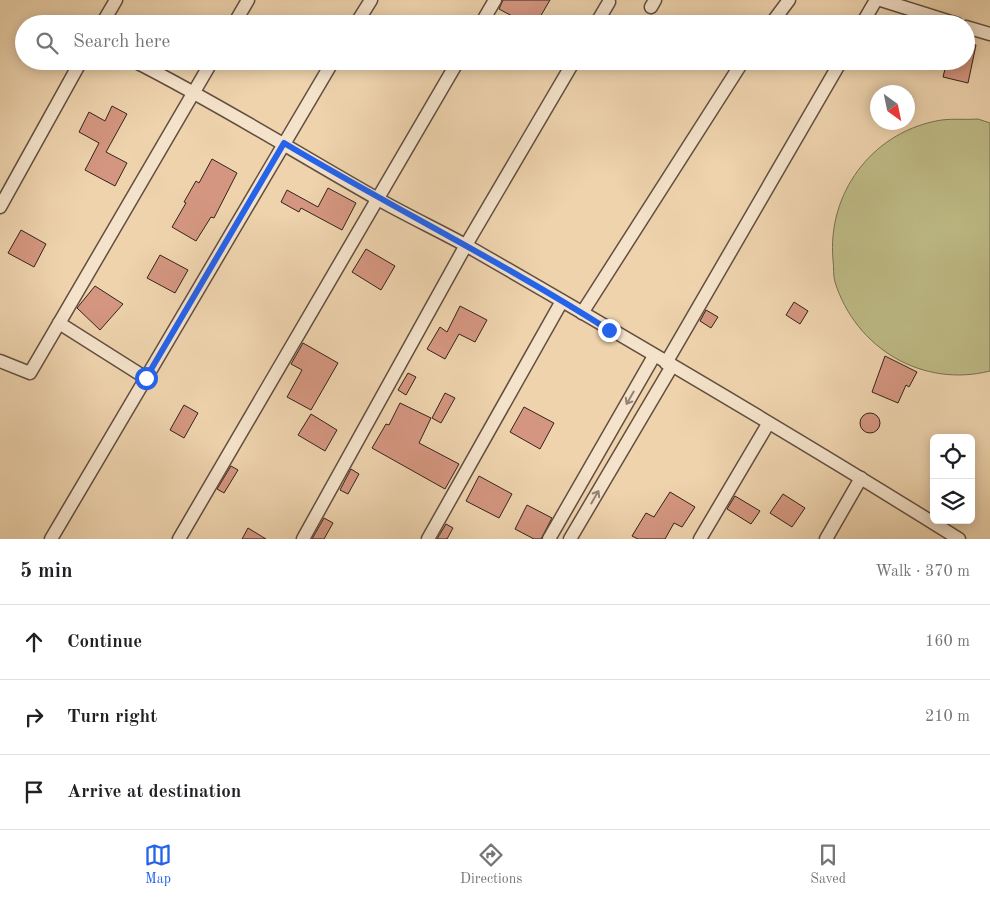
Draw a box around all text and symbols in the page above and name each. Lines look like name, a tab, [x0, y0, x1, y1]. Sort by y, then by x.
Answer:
search box	[15, 15, 975, 70]
icon: search	[33, 29, 61, 57]
text: Search here	[73, 33, 170, 52]
north arrow	[870, 85, 915, 130]
route end	[598, 319, 621, 342]
route start	[135, 367, 158, 390]
one-way arrow	[624, 391, 634, 405]
map controls	[930, 434, 975, 524]
button: locate	[930, 434, 975, 479]
button: layers	[930, 479, 975, 524]
one-way arrow	[590, 489, 600, 504]
text: 5 min	[20, 561, 73, 582]
text: Walk · 370 m	[875, 564, 970, 580]
icon: ahead	[20, 628, 48, 656]
text: Continue	[67, 633, 142, 652]
text: 160 m	[925, 634, 970, 650]
icon: right	[20, 703, 48, 731]
text: Turn right	[67, 708, 157, 727]
text: 210 m	[925, 709, 970, 725]
icon: arrive	[20, 778, 48, 806]
text: Arrive at destination	[67, 783, 241, 802]
tab: Map	[144, 841, 172, 888]
tab: Directions	[460, 841, 522, 888]
tab: Saved	[810, 841, 846, 888]

